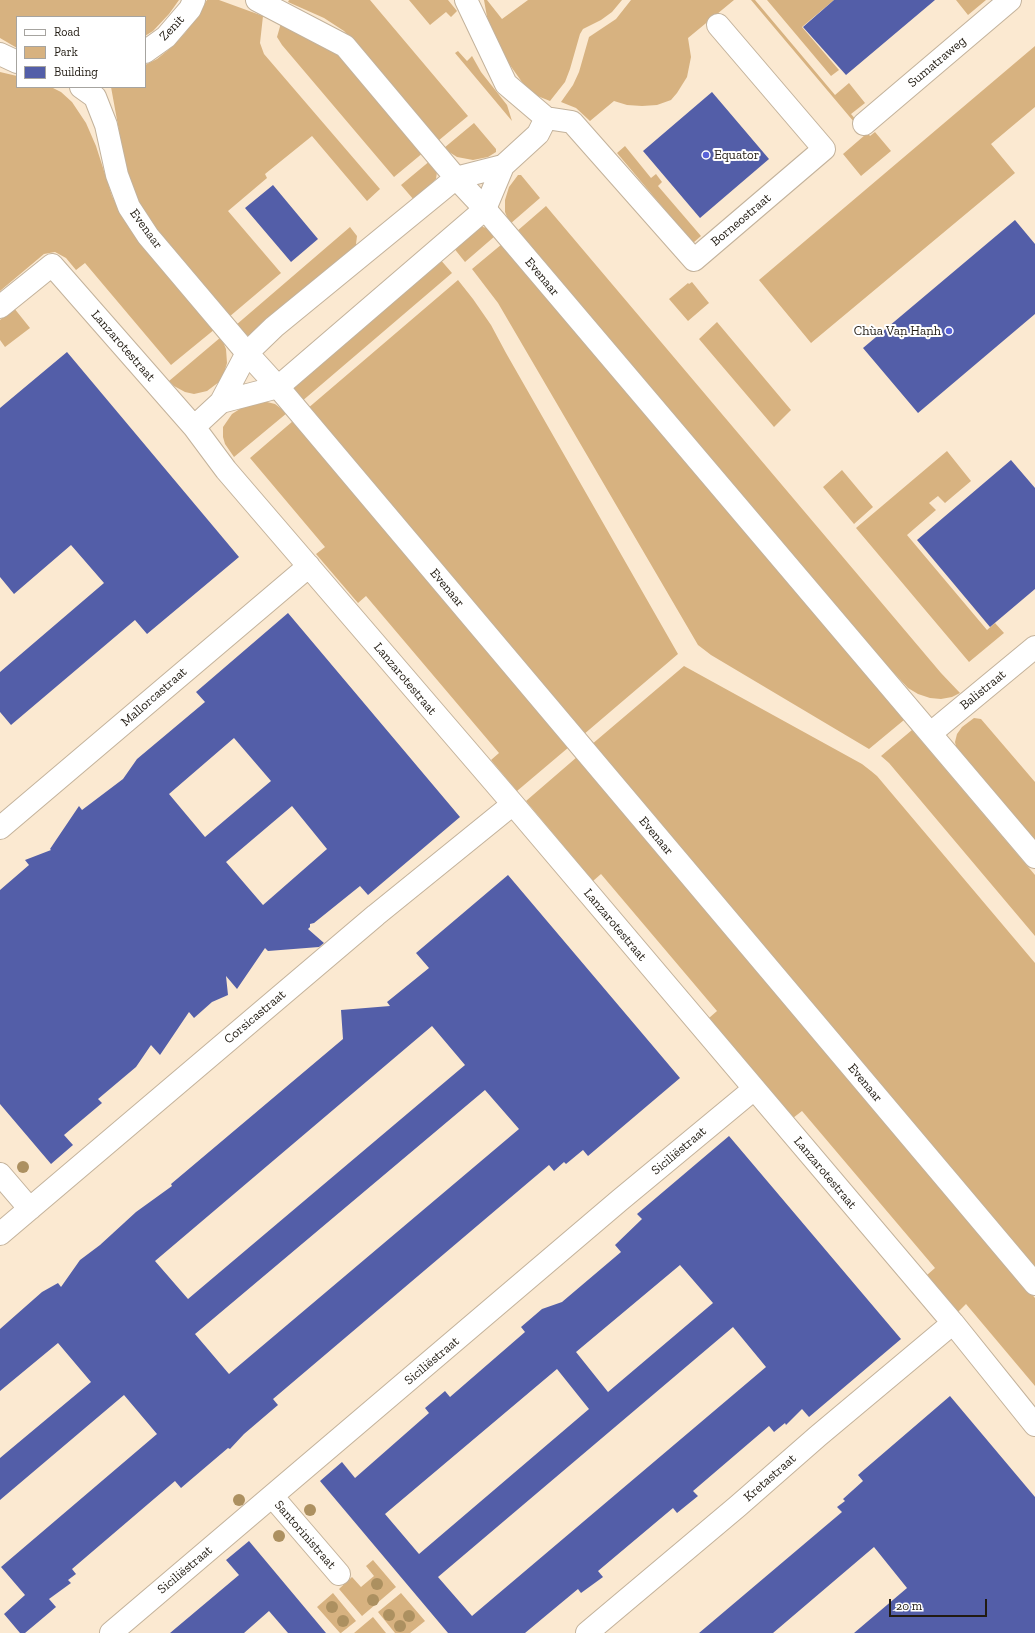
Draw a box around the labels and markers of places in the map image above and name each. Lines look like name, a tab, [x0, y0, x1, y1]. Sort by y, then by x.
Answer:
place label: Equator	[714, 147, 759, 163]
marker: Equator	[701, 150, 711, 160]
place label: Chùa Vạn Hạnh	[854, 323, 941, 339]
marker: Chùa Vạn Hạnh	[944, 326, 954, 336]

